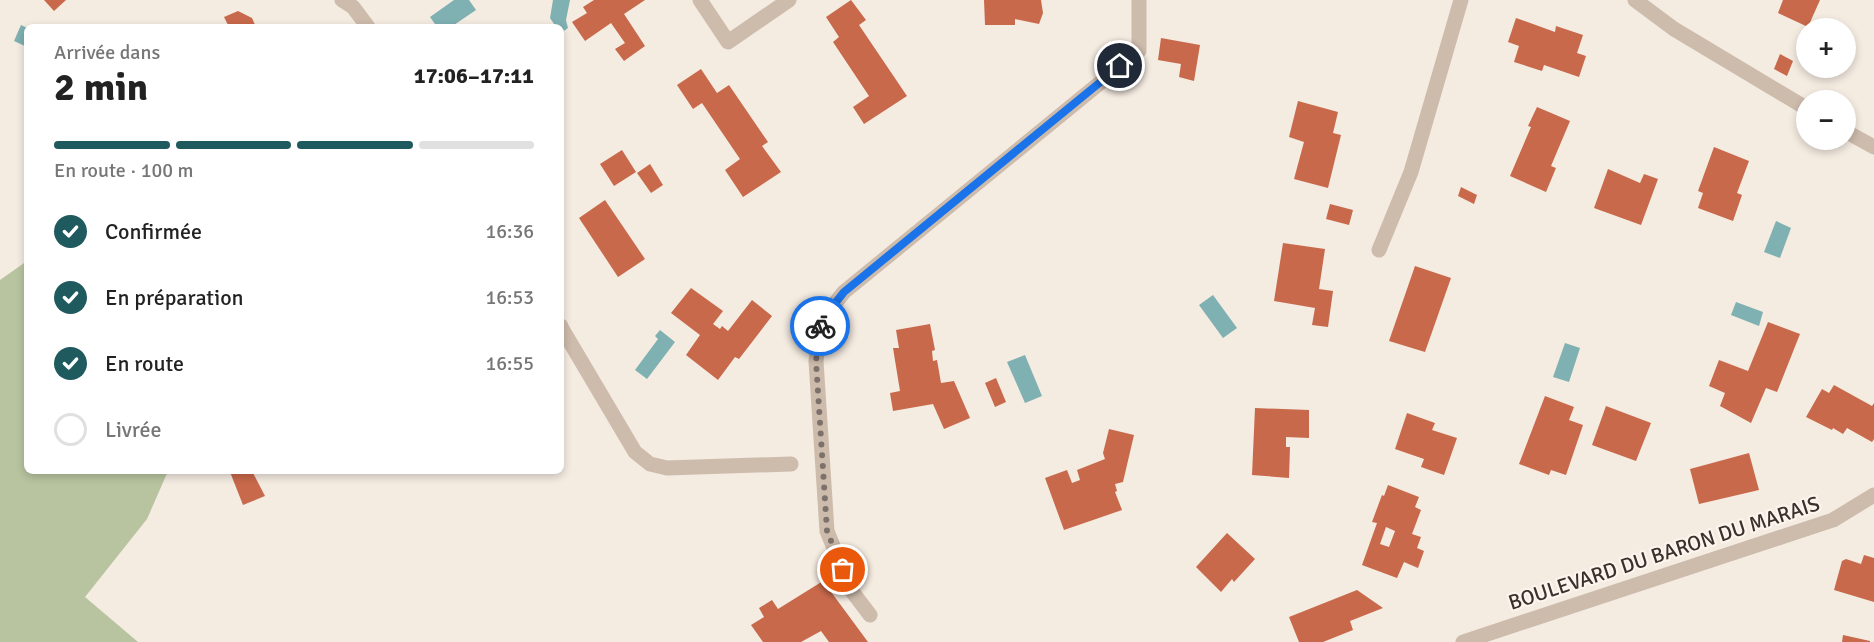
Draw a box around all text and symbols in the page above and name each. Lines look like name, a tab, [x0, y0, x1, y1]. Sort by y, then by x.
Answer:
map controls	[1796, 18, 1856, 150]
button: +	[1796, 18, 1856, 78]
text: Arrivée dans	[54, 40, 160, 65]
pin	[1094, 40, 1145, 91]
icon: home	[1103, 49, 1136, 82]
text: 17:06–17:11	[414, 62, 534, 89]
text: 2 min	[54, 63, 148, 111]
button: −	[1796, 90, 1856, 150]
text: En route · 100 m	[54, 158, 193, 183]
icon: check	[54, 215, 87, 248]
text: Confirmée	[105, 218, 202, 245]
text: 16:36	[485, 219, 534, 244]
icon: check	[54, 281, 87, 314]
text: En préparation	[105, 284, 244, 311]
text: 16:53	[485, 285, 534, 310]
courier	[790, 296, 850, 356]
icon: bike	[804, 310, 837, 343]
icon: check	[54, 347, 87, 380]
text: En route	[105, 350, 184, 377]
text: 16:55	[485, 351, 534, 376]
text: Livrée	[105, 416, 162, 443]
street label: BOULEVARD DU BARON DU MARAIS	[1505, 490, 1823, 616]
pin	[817, 544, 868, 595]
icon: bag	[826, 553, 859, 586]

